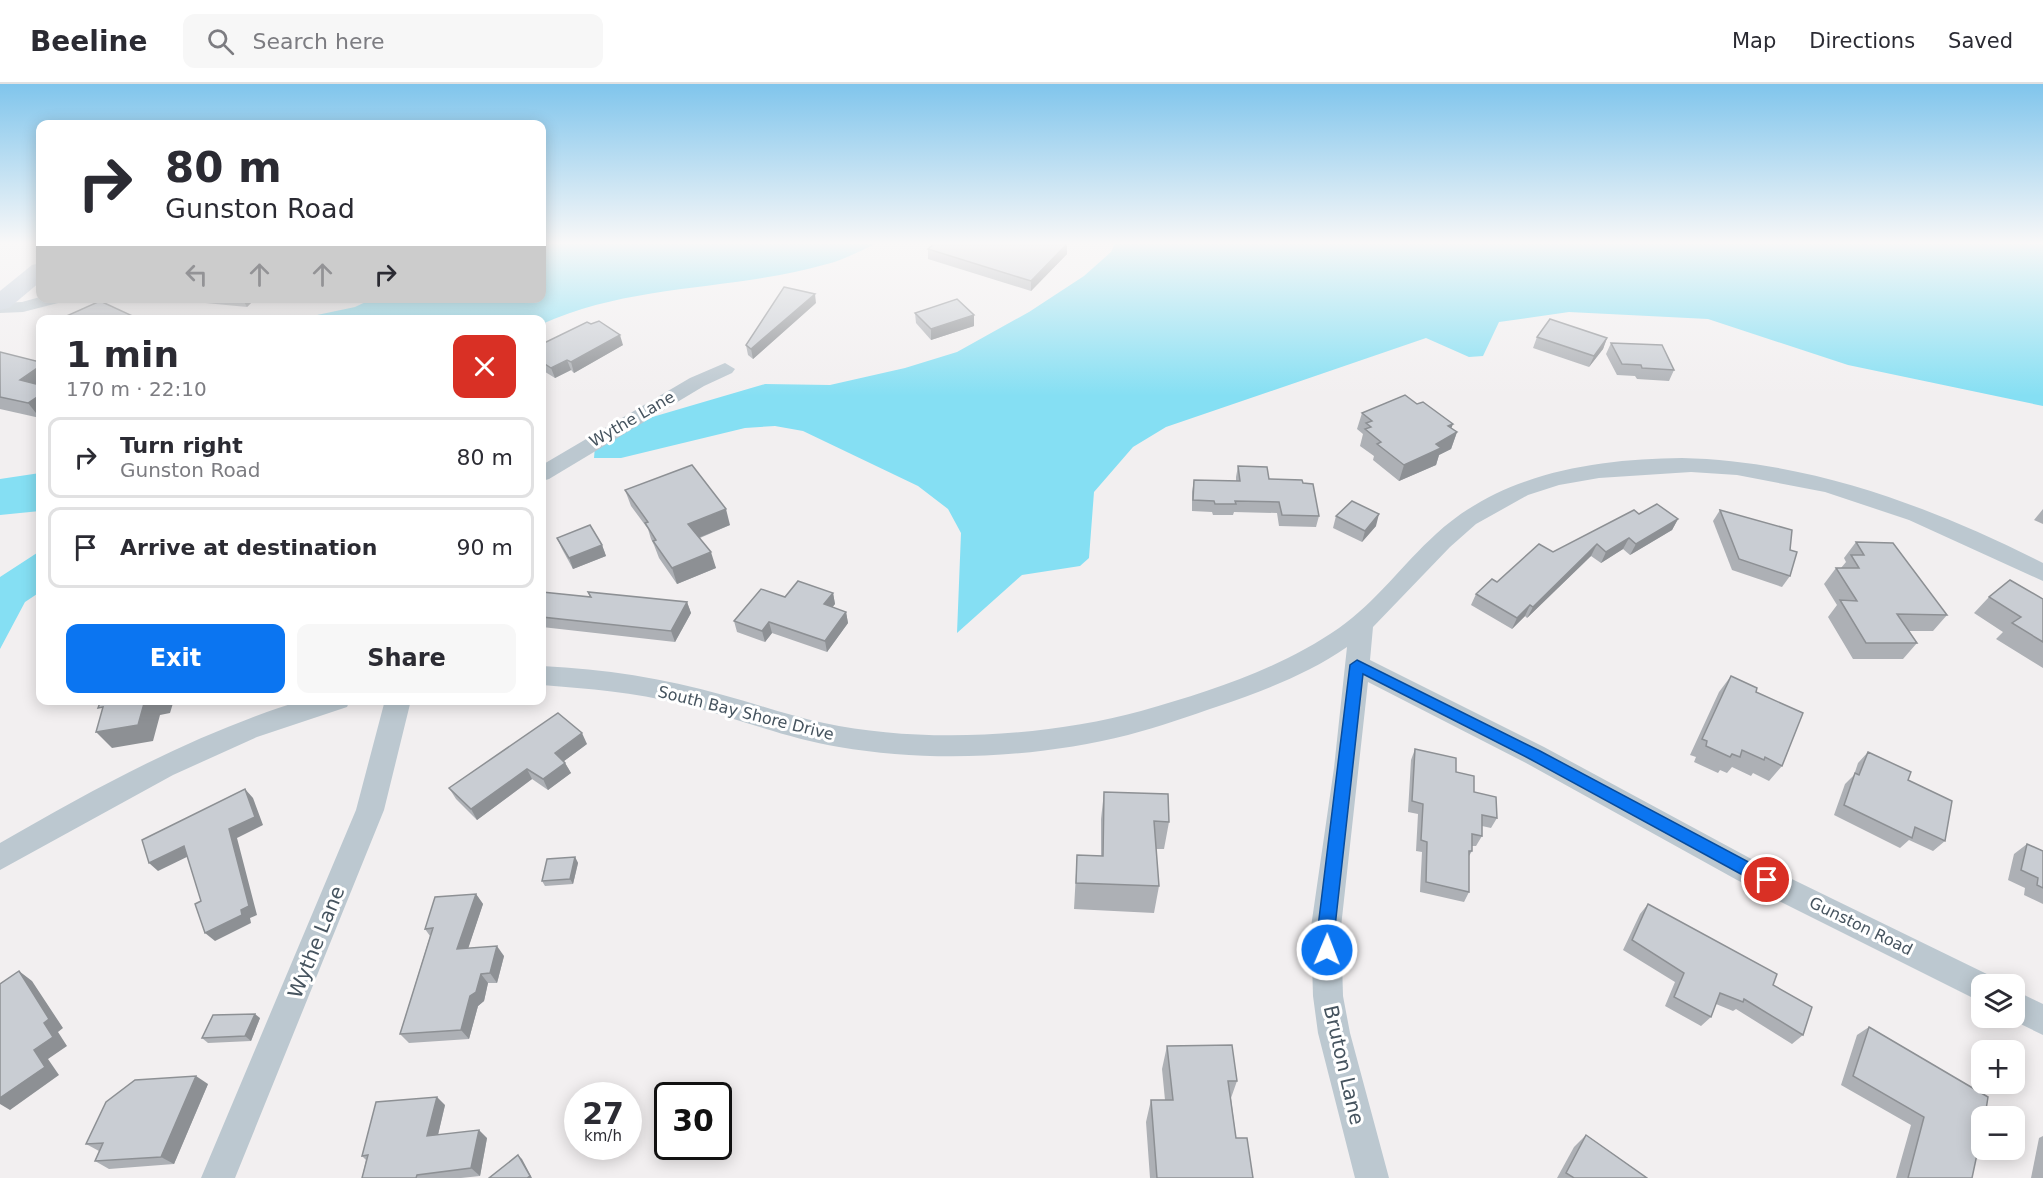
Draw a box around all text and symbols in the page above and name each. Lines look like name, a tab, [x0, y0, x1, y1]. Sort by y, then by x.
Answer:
search box	[183, 14, 603, 68]
text: Beeline	[30, 25, 147, 58]
icon: search	[204, 25, 237, 58]
text: Search here	[252, 29, 385, 54]
text: Map	[1732, 29, 1776, 53]
text: Directions	[1809, 29, 1915, 53]
text: Saved	[1948, 29, 2013, 53]
text: 80 m	[165, 143, 282, 192]
icon: right	[66, 144, 144, 222]
text: Gunston Road	[165, 193, 355, 224]
icon: left	[180, 258, 213, 291]
icon: ahead	[243, 258, 276, 291]
icon: ahead	[306, 258, 339, 291]
icon: right	[369, 258, 402, 291]
text: 1 min	[66, 334, 179, 375]
button: close	[453, 335, 516, 398]
text: 170 m · 22:10	[66, 377, 207, 401]
street label: Wythe Lane	[586, 387, 678, 451]
text: Turn right	[120, 433, 243, 458]
icon: right	[69, 441, 102, 474]
text: 80 m	[457, 445, 513, 470]
text: Gunston Road	[120, 458, 261, 482]
icon: arrive	[69, 531, 102, 564]
text: Arrive at destination	[120, 535, 377, 560]
text: 90 m	[457, 535, 513, 560]
button: Exit	[66, 624, 285, 693]
button: Share	[297, 624, 516, 693]
street label: South Bay Shore Drive	[656, 682, 836, 744]
pin	[1741, 854, 1792, 905]
icon: arrive	[1750, 863, 1783, 896]
street label: Wythe Lane	[283, 882, 349, 1002]
street label: Gunston Road	[1806, 893, 1916, 959]
position arrow	[1295, 918, 1359, 982]
map controls	[1971, 974, 2025, 1160]
button: layers	[1971, 974, 2025, 1028]
street label: Bruton Lane	[1319, 1003, 1369, 1127]
button: +	[1971, 1040, 2025, 1094]
speed limit sign: 30	[654, 1082, 732, 1160]
text: 27	[582, 1096, 624, 1131]
button: −	[1971, 1106, 2025, 1160]
text: km/h	[584, 1127, 622, 1145]

